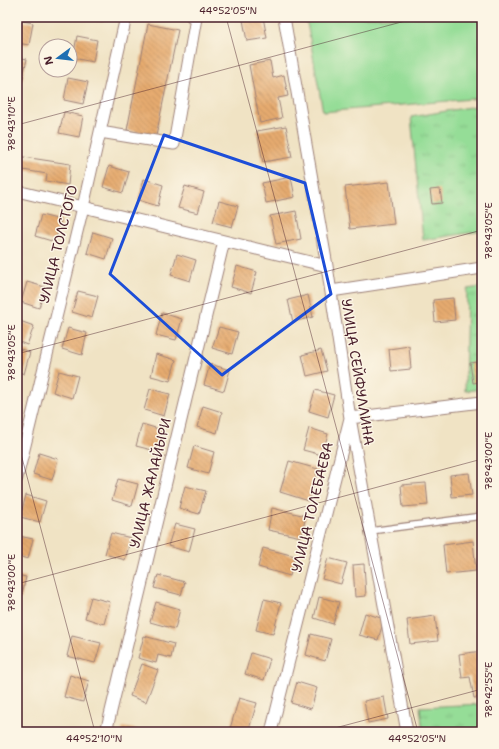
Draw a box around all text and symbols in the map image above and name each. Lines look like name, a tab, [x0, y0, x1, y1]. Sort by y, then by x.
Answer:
text: 44°52'05"N	[199, 4, 257, 17]
north arrow	[38, 38, 78, 78]
text: N	[40, 54, 57, 67]
text: 78°43'10"E	[5, 96, 18, 152]
street label: УЛИЦА ТОЛСТОГО	[35, 183, 81, 305]
text: 78°43'05"E	[482, 202, 495, 260]
street label: УЛИЦА СЕЙФУЛЛИНА	[338, 297, 378, 447]
text: 78°43'05"E	[5, 324, 18, 382]
street label: УЛИЦА ЖАЛАЙЫРИ	[125, 416, 175, 550]
text: 78°43'00"E	[482, 432, 495, 490]
street label: УЛИЦА ТОЛЕБАЕВА	[287, 440, 337, 574]
text: 78°43'00"E	[5, 554, 18, 612]
text: 78°42'55"E	[482, 662, 495, 718]
text: 44°52'10"N	[66, 732, 122, 745]
text: 44°52'05"N	[388, 732, 446, 745]

